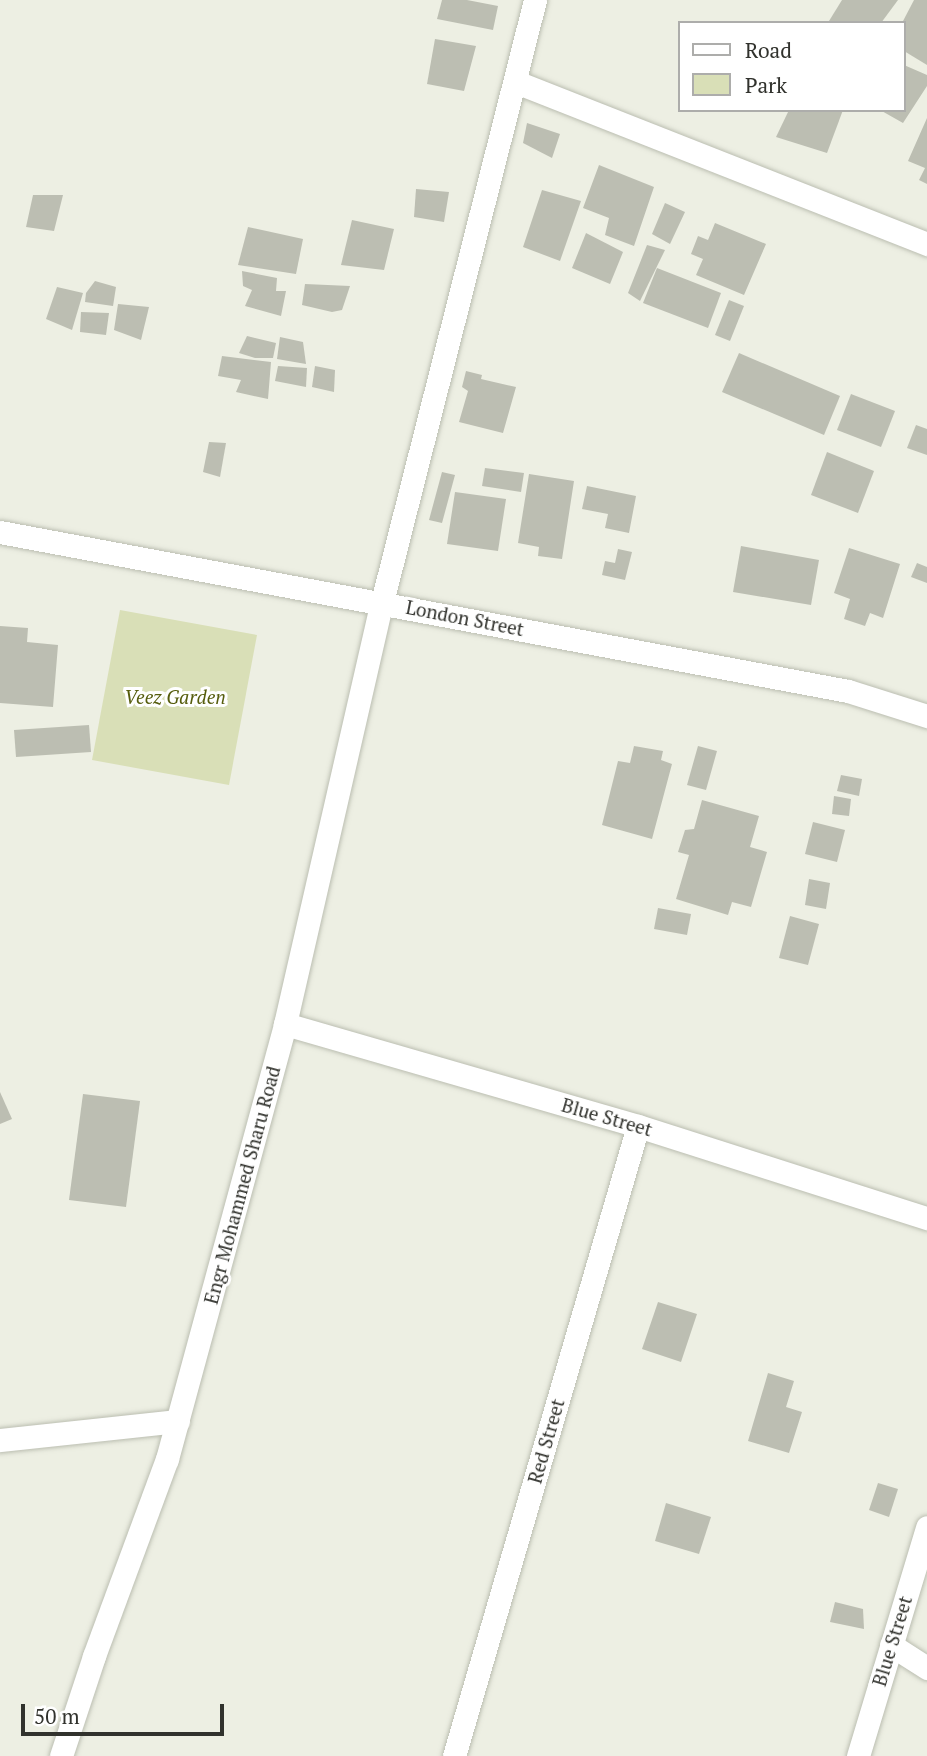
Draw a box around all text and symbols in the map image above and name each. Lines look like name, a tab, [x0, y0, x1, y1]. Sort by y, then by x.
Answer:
legend	[678, 21, 906, 112]
text: Road	[745, 36, 792, 64]
text: Park	[745, 71, 787, 99]
street label: London Street	[404, 595, 526, 641]
park label: Veez Garden	[124, 686, 226, 708]
street label: Engr Mohammed Sharu Road	[199, 1063, 285, 1307]
street label: Blue Street	[559, 1093, 655, 1141]
street label: Red Street	[523, 1396, 569, 1486]
street label: Blue Street	[867, 1593, 917, 1689]
scale bar	[24, 1690, 228, 1734]
text: 50 m	[34, 1702, 80, 1730]

